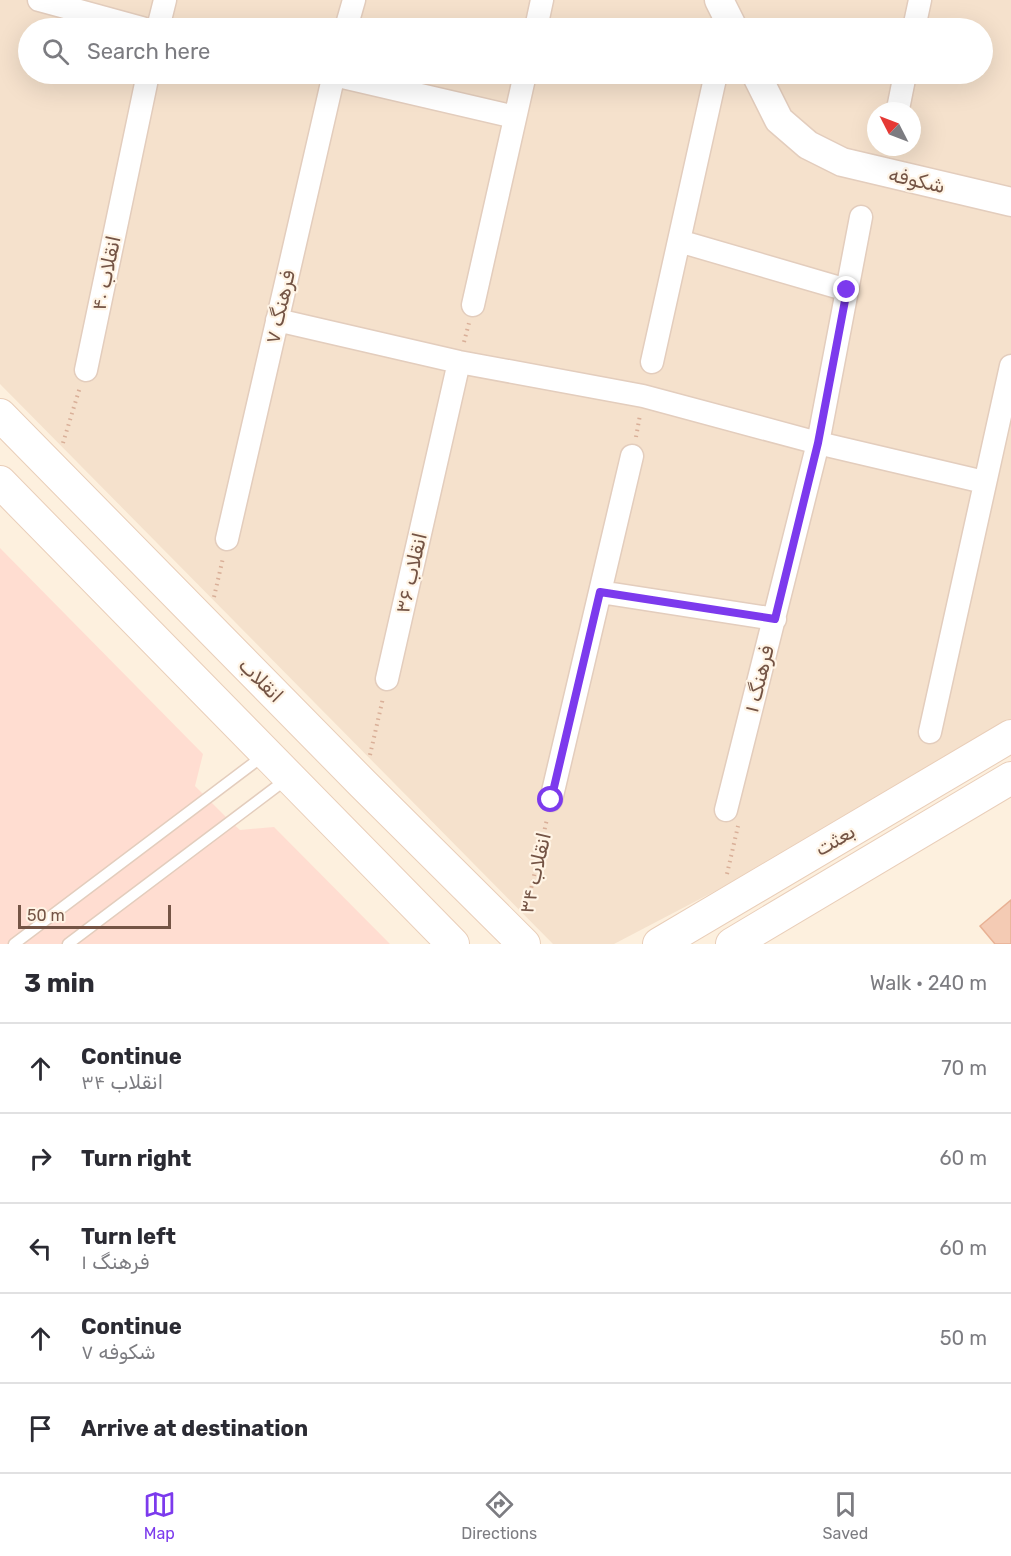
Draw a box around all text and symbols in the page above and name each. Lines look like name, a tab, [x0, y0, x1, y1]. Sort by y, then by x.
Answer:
search box	[18, 18, 993, 84]
icon: search	[39, 35, 72, 68]
text: Search here	[87, 38, 210, 65]
north arrow	[867, 102, 921, 156]
street label: شکوفه	[886, 162, 948, 198]
street label: انقلاب ۴۰	[86, 233, 126, 313]
street label: فرهنگ ۷	[260, 268, 300, 346]
route end	[833, 276, 859, 302]
street label: انقلاب ۳۶	[390, 530, 432, 616]
street label: فرهنگ ۱	[739, 643, 779, 715]
street label: انقلاب	[234, 653, 288, 707]
route start	[537, 786, 563, 812]
street label: بعثت	[811, 819, 859, 861]
street label: انقلاب ۳۴	[514, 830, 556, 916]
scale bar	[18, 902, 171, 929]
text: 50 m	[27, 906, 65, 925]
text: 3 min	[24, 968, 95, 999]
text: Walk · 240 m	[870, 971, 987, 995]
text: Continue	[81, 1043, 182, 1070]
icon: ahead	[24, 1052, 57, 1085]
text: 70 m	[941, 1056, 987, 1080]
text: انقلاب ۳۴	[81, 1070, 163, 1094]
icon: right	[24, 1142, 57, 1175]
text: Turn right	[81, 1145, 191, 1172]
text: 60 m	[940, 1146, 987, 1170]
text: Turn left	[81, 1223, 176, 1250]
icon: left	[24, 1232, 57, 1265]
text: 60 m	[940, 1236, 987, 1260]
text: فرهنگ ۱	[81, 1250, 149, 1274]
text: Continue	[81, 1313, 182, 1340]
icon: ahead	[24, 1322, 57, 1355]
text: 50 m	[940, 1326, 987, 1350]
text: شکوفه ۷	[81, 1340, 156, 1364]
icon: arrive	[24, 1412, 57, 1445]
text: Arrive at destination	[81, 1415, 308, 1442]
tab: Map	[143, 1488, 176, 1543]
tab: Directions	[461, 1488, 537, 1543]
tab: Saved	[823, 1488, 868, 1543]

